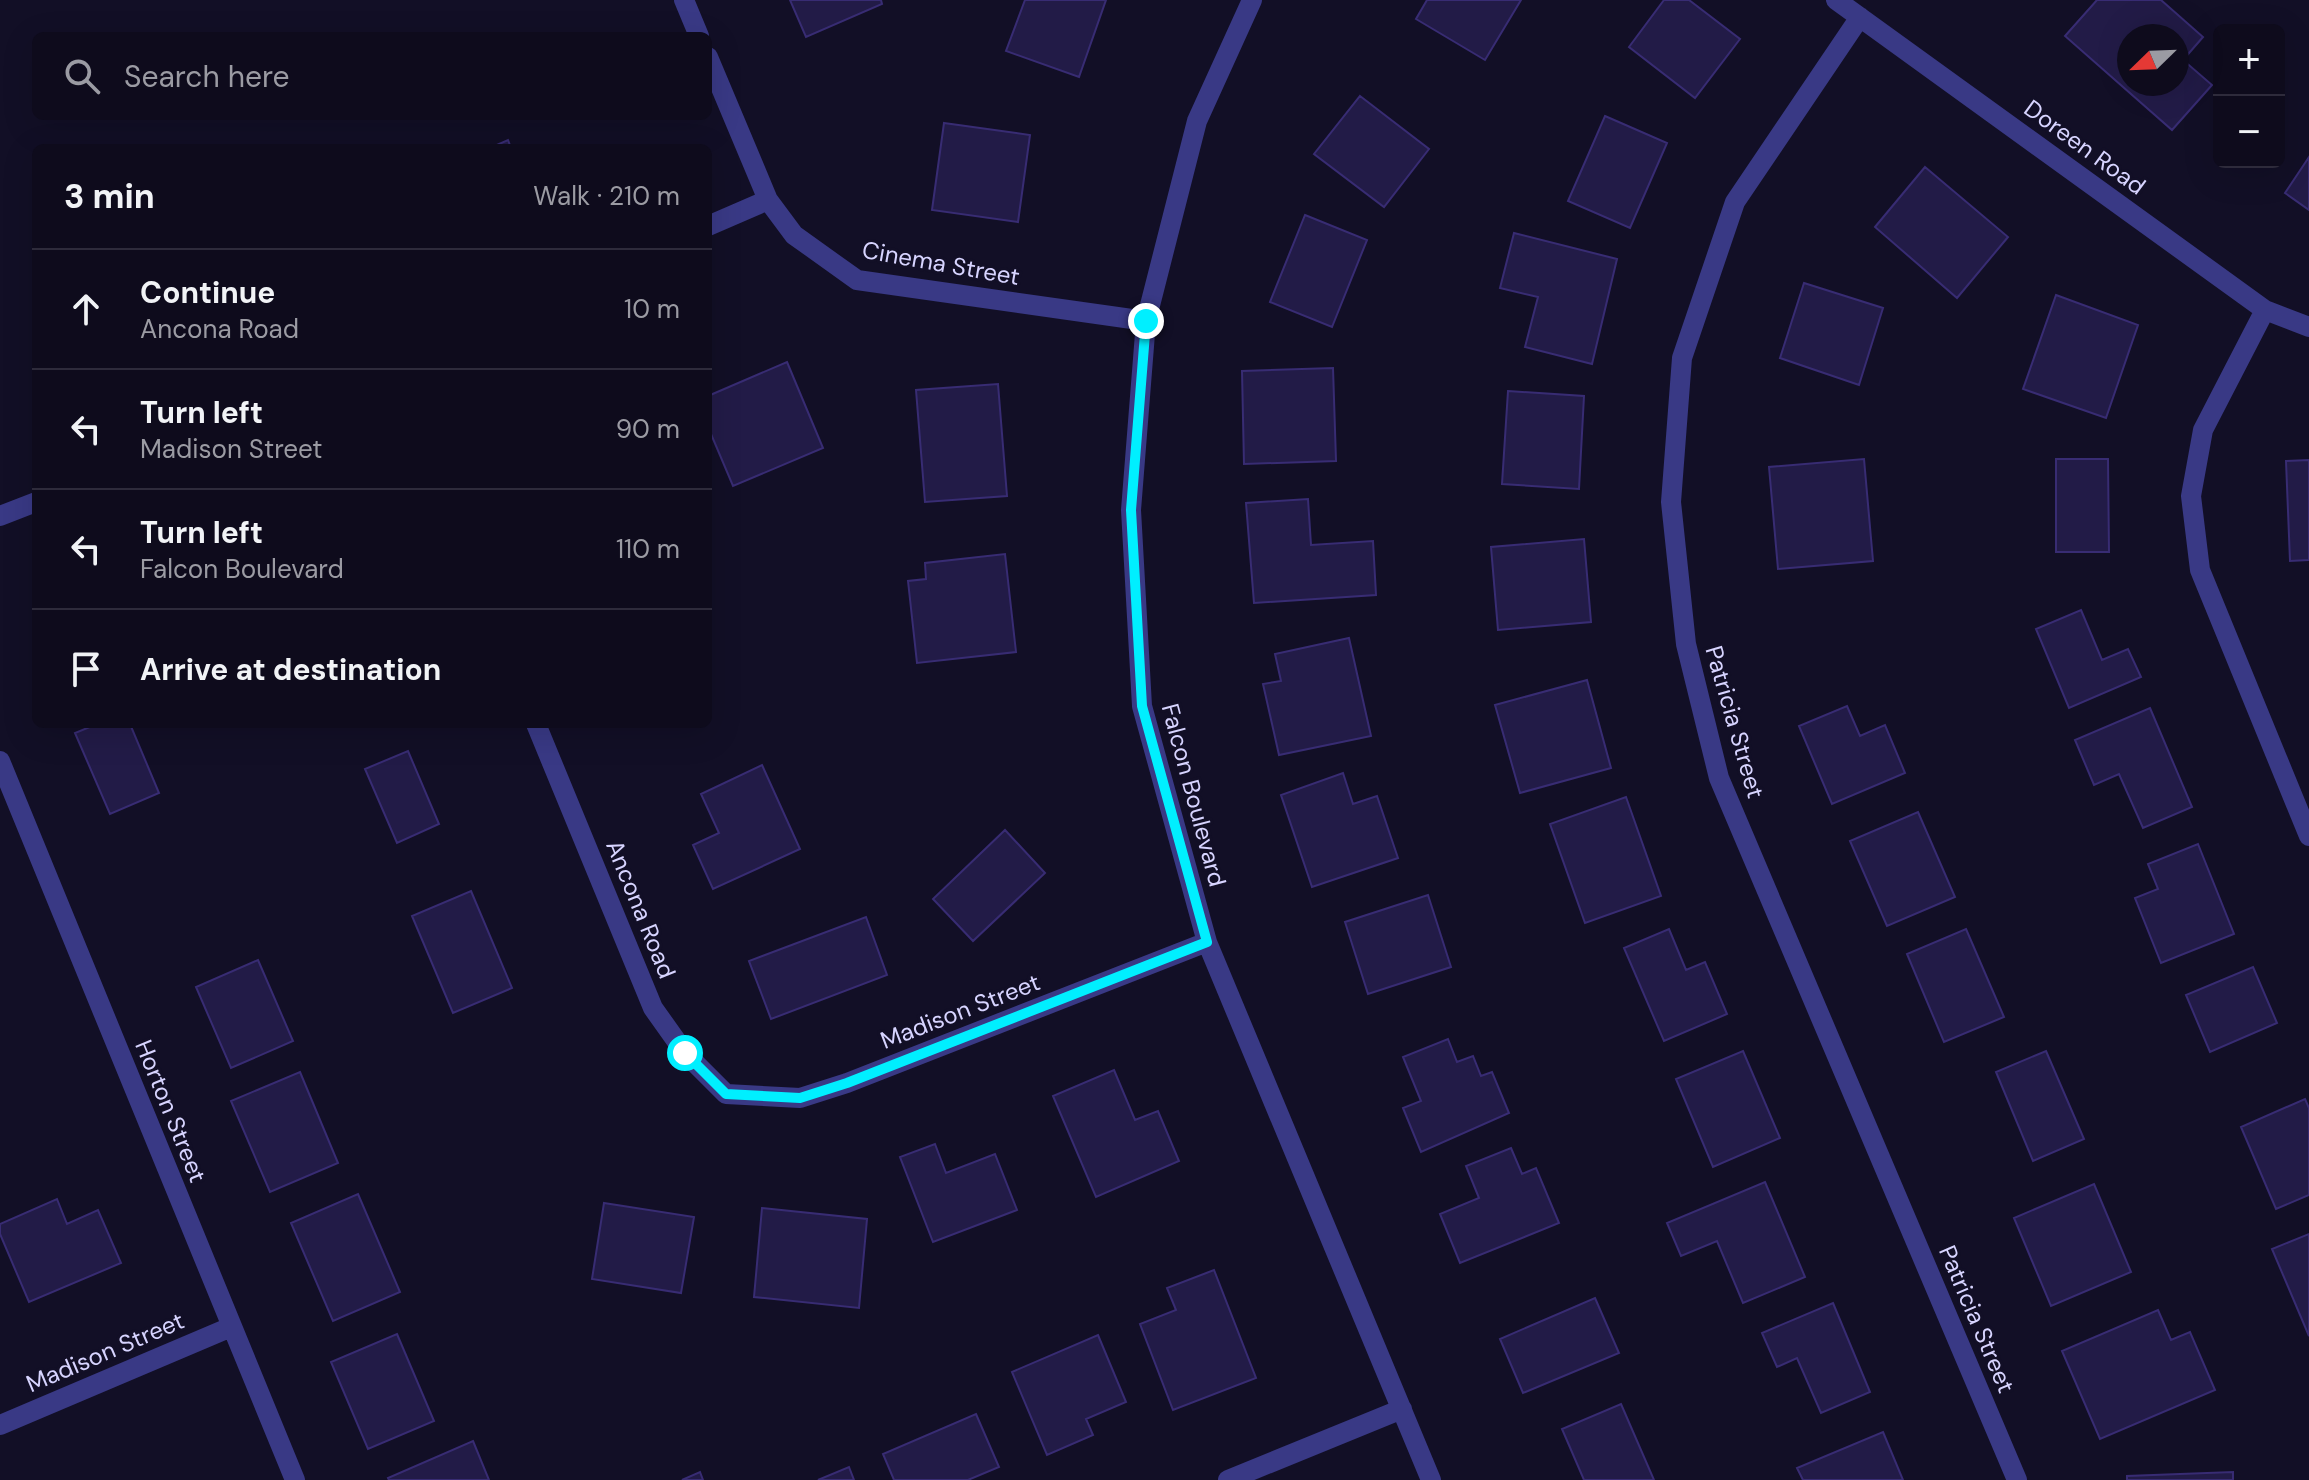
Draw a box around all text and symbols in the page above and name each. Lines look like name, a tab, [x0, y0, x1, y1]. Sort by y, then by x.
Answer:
north arrow	[2117, 24, 2189, 96]
map controls	[2213, 24, 2285, 168]
button: +	[2213, 24, 2285, 96]
search box	[32, 32, 712, 120]
icon: search	[60, 54, 104, 98]
text: Search here	[124, 57, 290, 96]
street label: Doreen Road	[2018, 93, 2152, 201]
button: −	[2213, 96, 2285, 168]
text: 3 min	[64, 174, 155, 219]
text: Walk · 210 m	[533, 179, 680, 213]
street label: Cinema Street	[860, 234, 1022, 292]
text: Continue	[140, 273, 275, 312]
icon: ahead	[64, 287, 108, 331]
text: 10 m	[624, 292, 680, 326]
route end	[1128, 303, 1164, 339]
text: Ancona Road	[140, 312, 299, 346]
text: Turn left	[140, 393, 263, 432]
icon: left	[64, 407, 108, 451]
text: 90 m	[616, 412, 680, 446]
text: Madison Street	[140, 432, 323, 466]
text: Turn left	[140, 513, 263, 552]
icon: left	[64, 527, 108, 571]
text: 110 m	[616, 532, 680, 566]
text: Falcon Boulevard	[140, 552, 344, 586]
street label: Patricia Street	[1698, 642, 1772, 802]
icon: arrive	[64, 647, 108, 691]
text: Arrive at destination	[140, 650, 441, 689]
street label: Falcon Boulevard	[1155, 700, 1233, 890]
street label: Ancona Road	[599, 835, 683, 983]
street label: Madison Street	[876, 966, 1044, 1056]
street label: Horton Street	[128, 1035, 214, 1187]
route start	[667, 1035, 703, 1071]
street label: Patricia Street	[1932, 1241, 2022, 1397]
street label: Madison Street	[21, 1305, 189, 1399]

